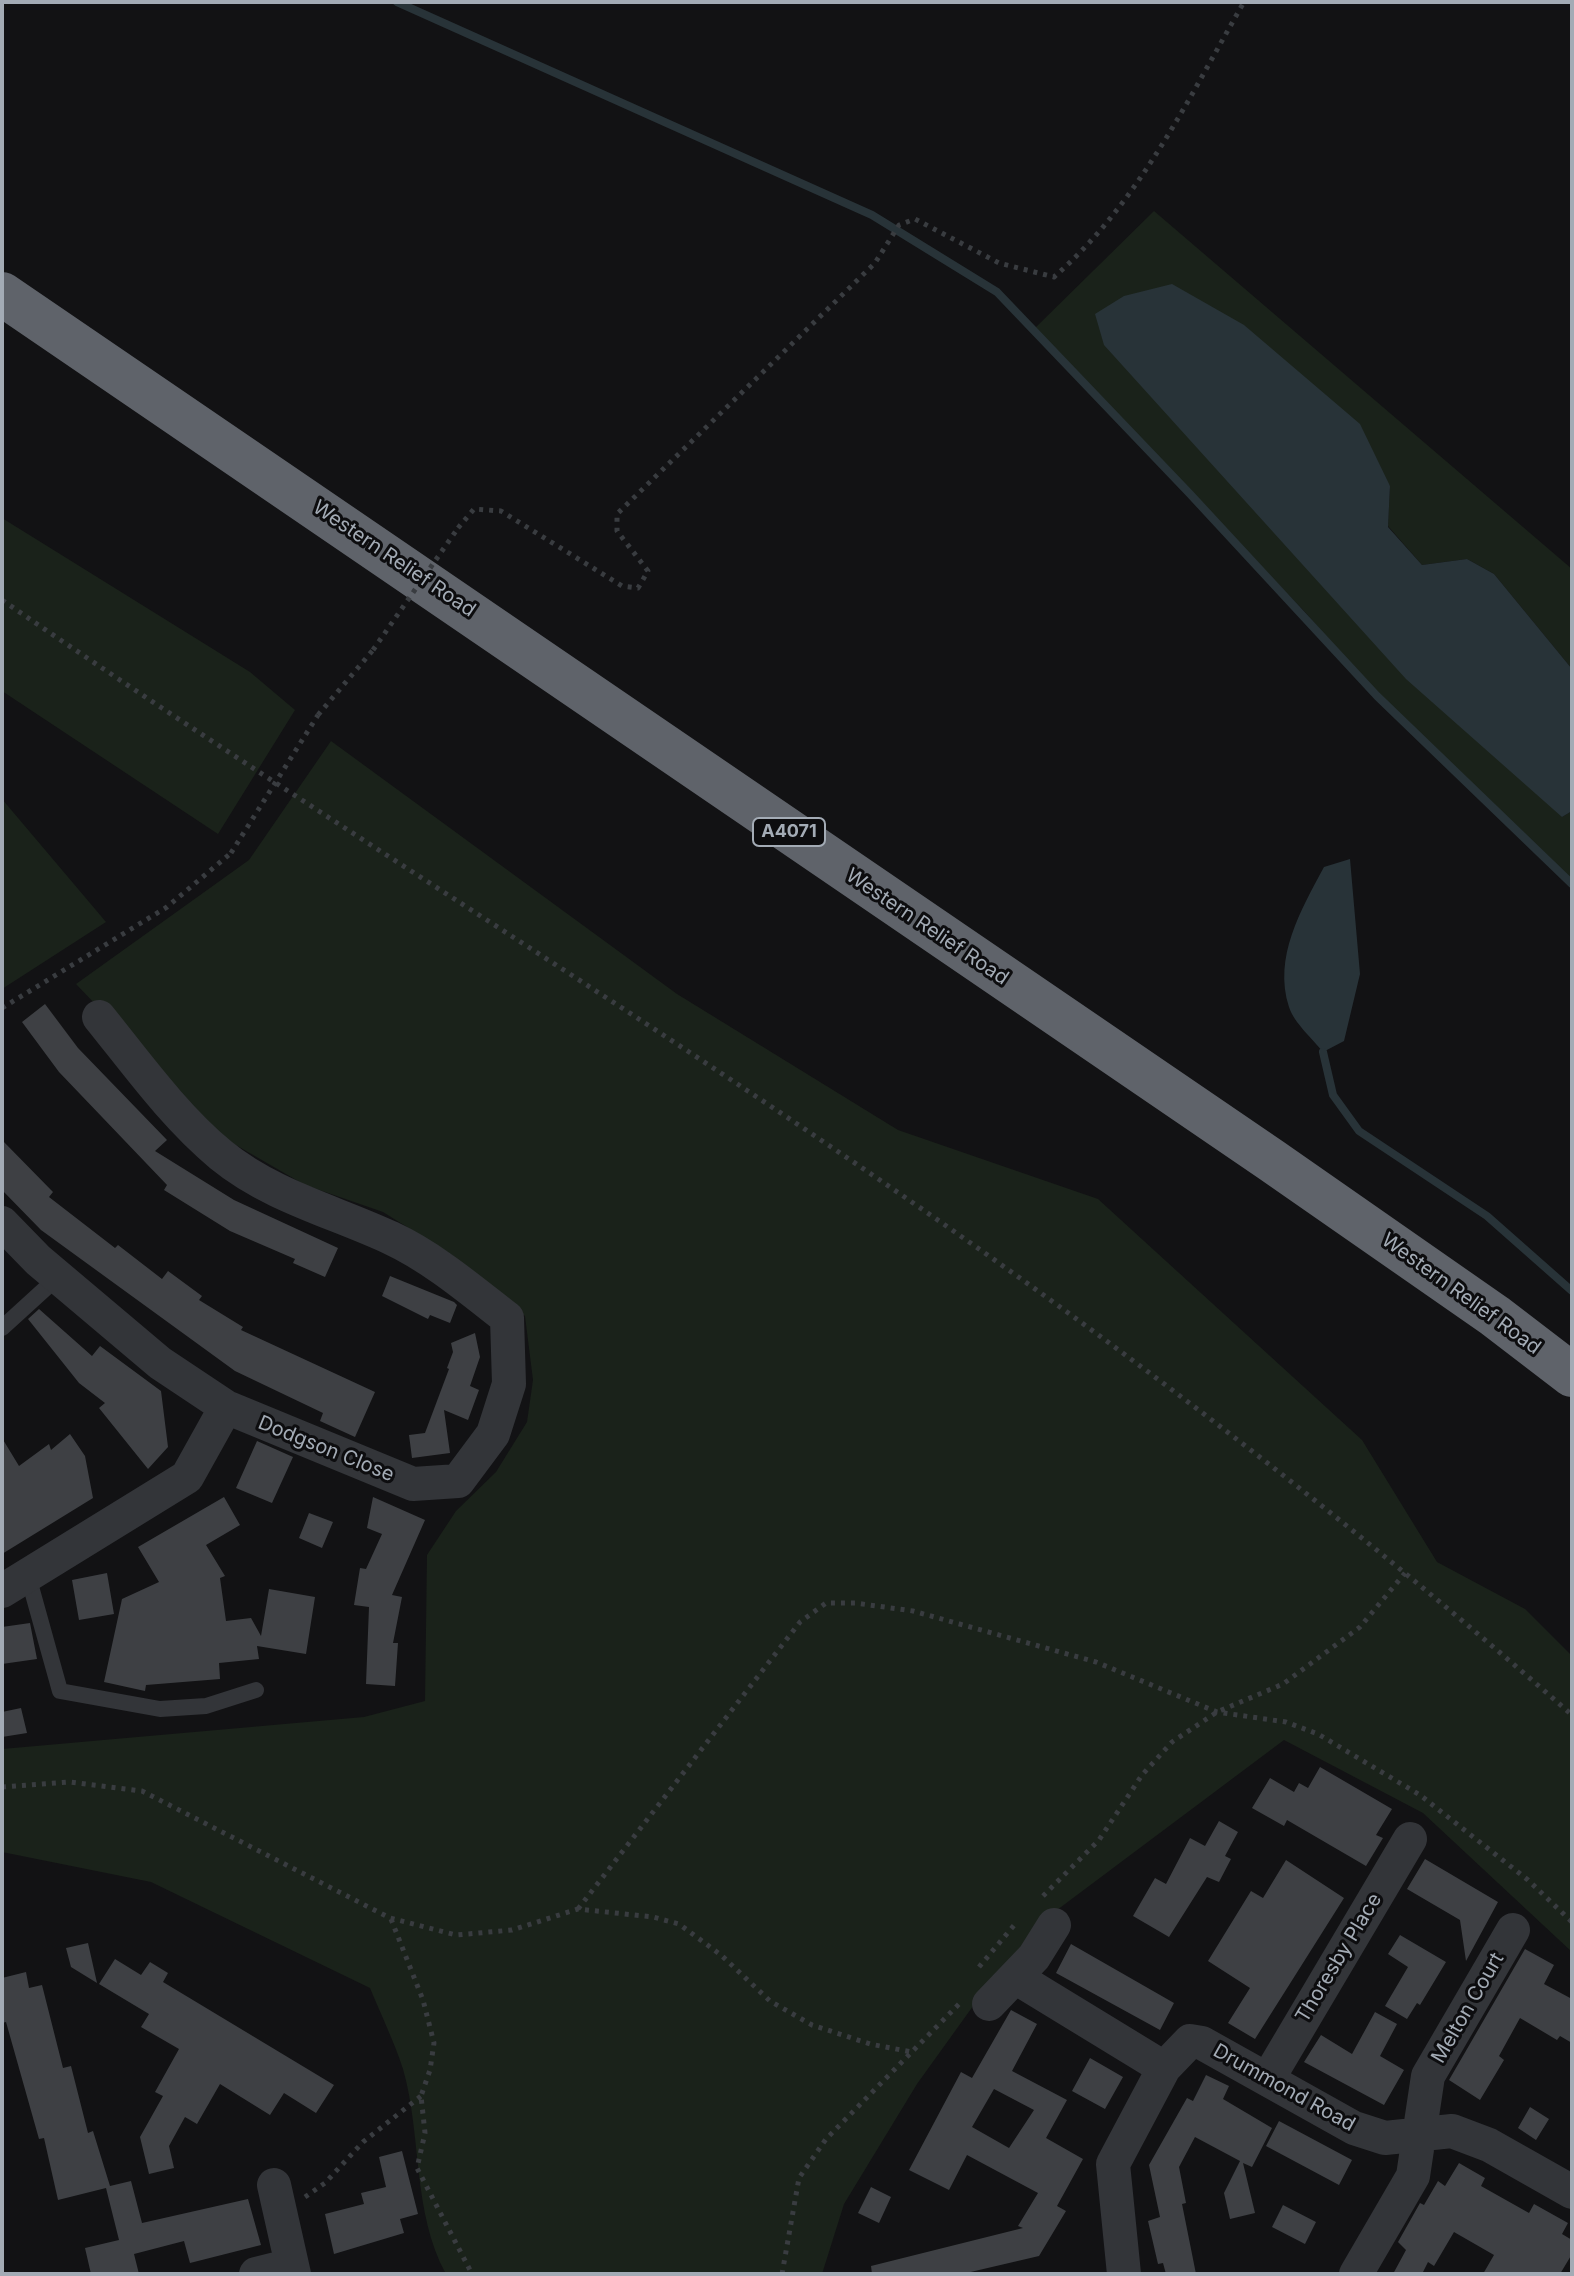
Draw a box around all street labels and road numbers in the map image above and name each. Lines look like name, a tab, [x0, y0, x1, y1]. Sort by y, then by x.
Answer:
street label: Western Relief Road	[308, 496, 480, 622]
road number: A4071	[753, 818, 825, 846]
street label: Western Relief Road	[841, 864, 1013, 990]
street label: Western Relief Road	[1377, 1228, 1545, 1360]
street label: Dodgson Close	[254, 1411, 398, 1487]
street label: Thoresby Place	[1291, 1889, 1387, 2027]
street label: Melton Court	[1427, 1949, 1509, 2067]
street label: Drummond Road	[1209, 2039, 1359, 2137]

